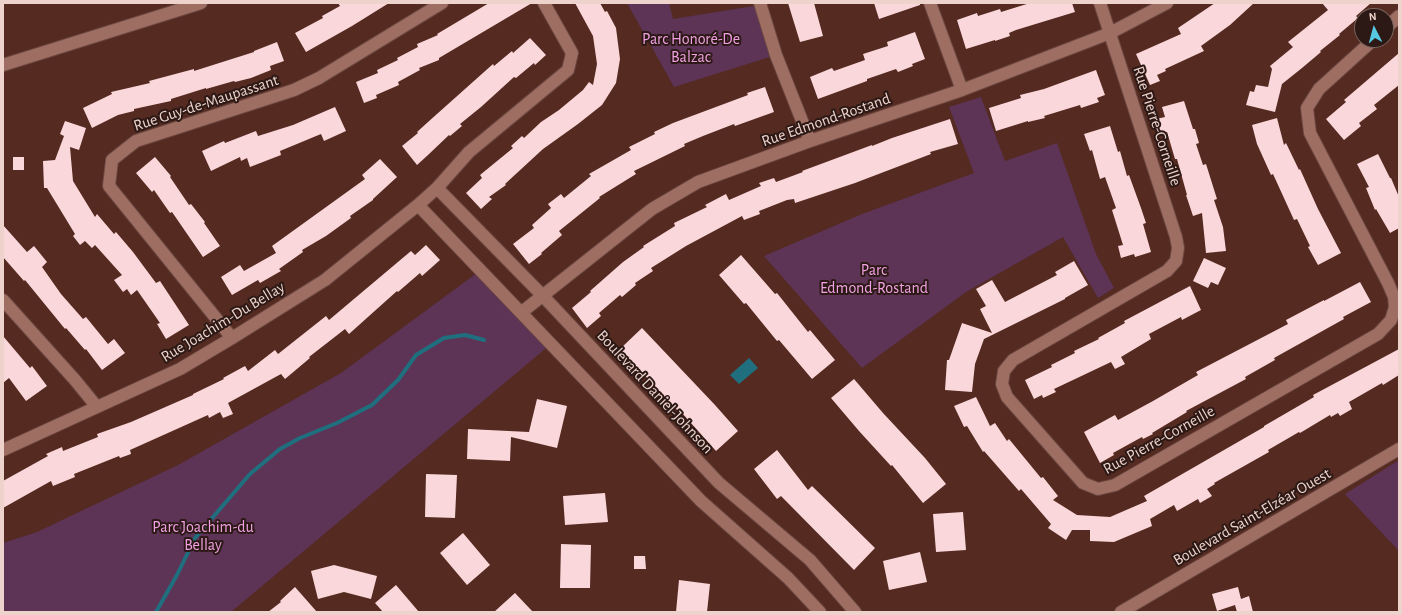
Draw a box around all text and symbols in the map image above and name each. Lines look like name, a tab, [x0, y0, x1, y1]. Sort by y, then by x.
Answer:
north arrow	[1354, 8, 1394, 48]
text: N	[1368, 11, 1377, 22]
park label: Parc Honoré-De Balzac	[642, 29, 740, 67]
street label: Rue Pierre-Corneille	[1129, 64, 1185, 188]
street label: Rue Guy-de-Maupassant	[131, 70, 281, 136]
street label: Rue Edmond-Rostand	[759, 89, 893, 151]
park label: Parc Edmond-Rostand	[820, 260, 928, 298]
street label: Rue Joachim-Du Bellay	[158, 277, 288, 367]
street label: Boulevard Daniel-Johnson	[593, 326, 717, 458]
street label: Rue Pierre-Corneille	[1100, 401, 1218, 479]
street label: Boulevard Saint-Elzéar Ouest	[1170, 464, 1334, 570]
park label: Parc Joachim-du Bellay	[152, 517, 254, 555]

